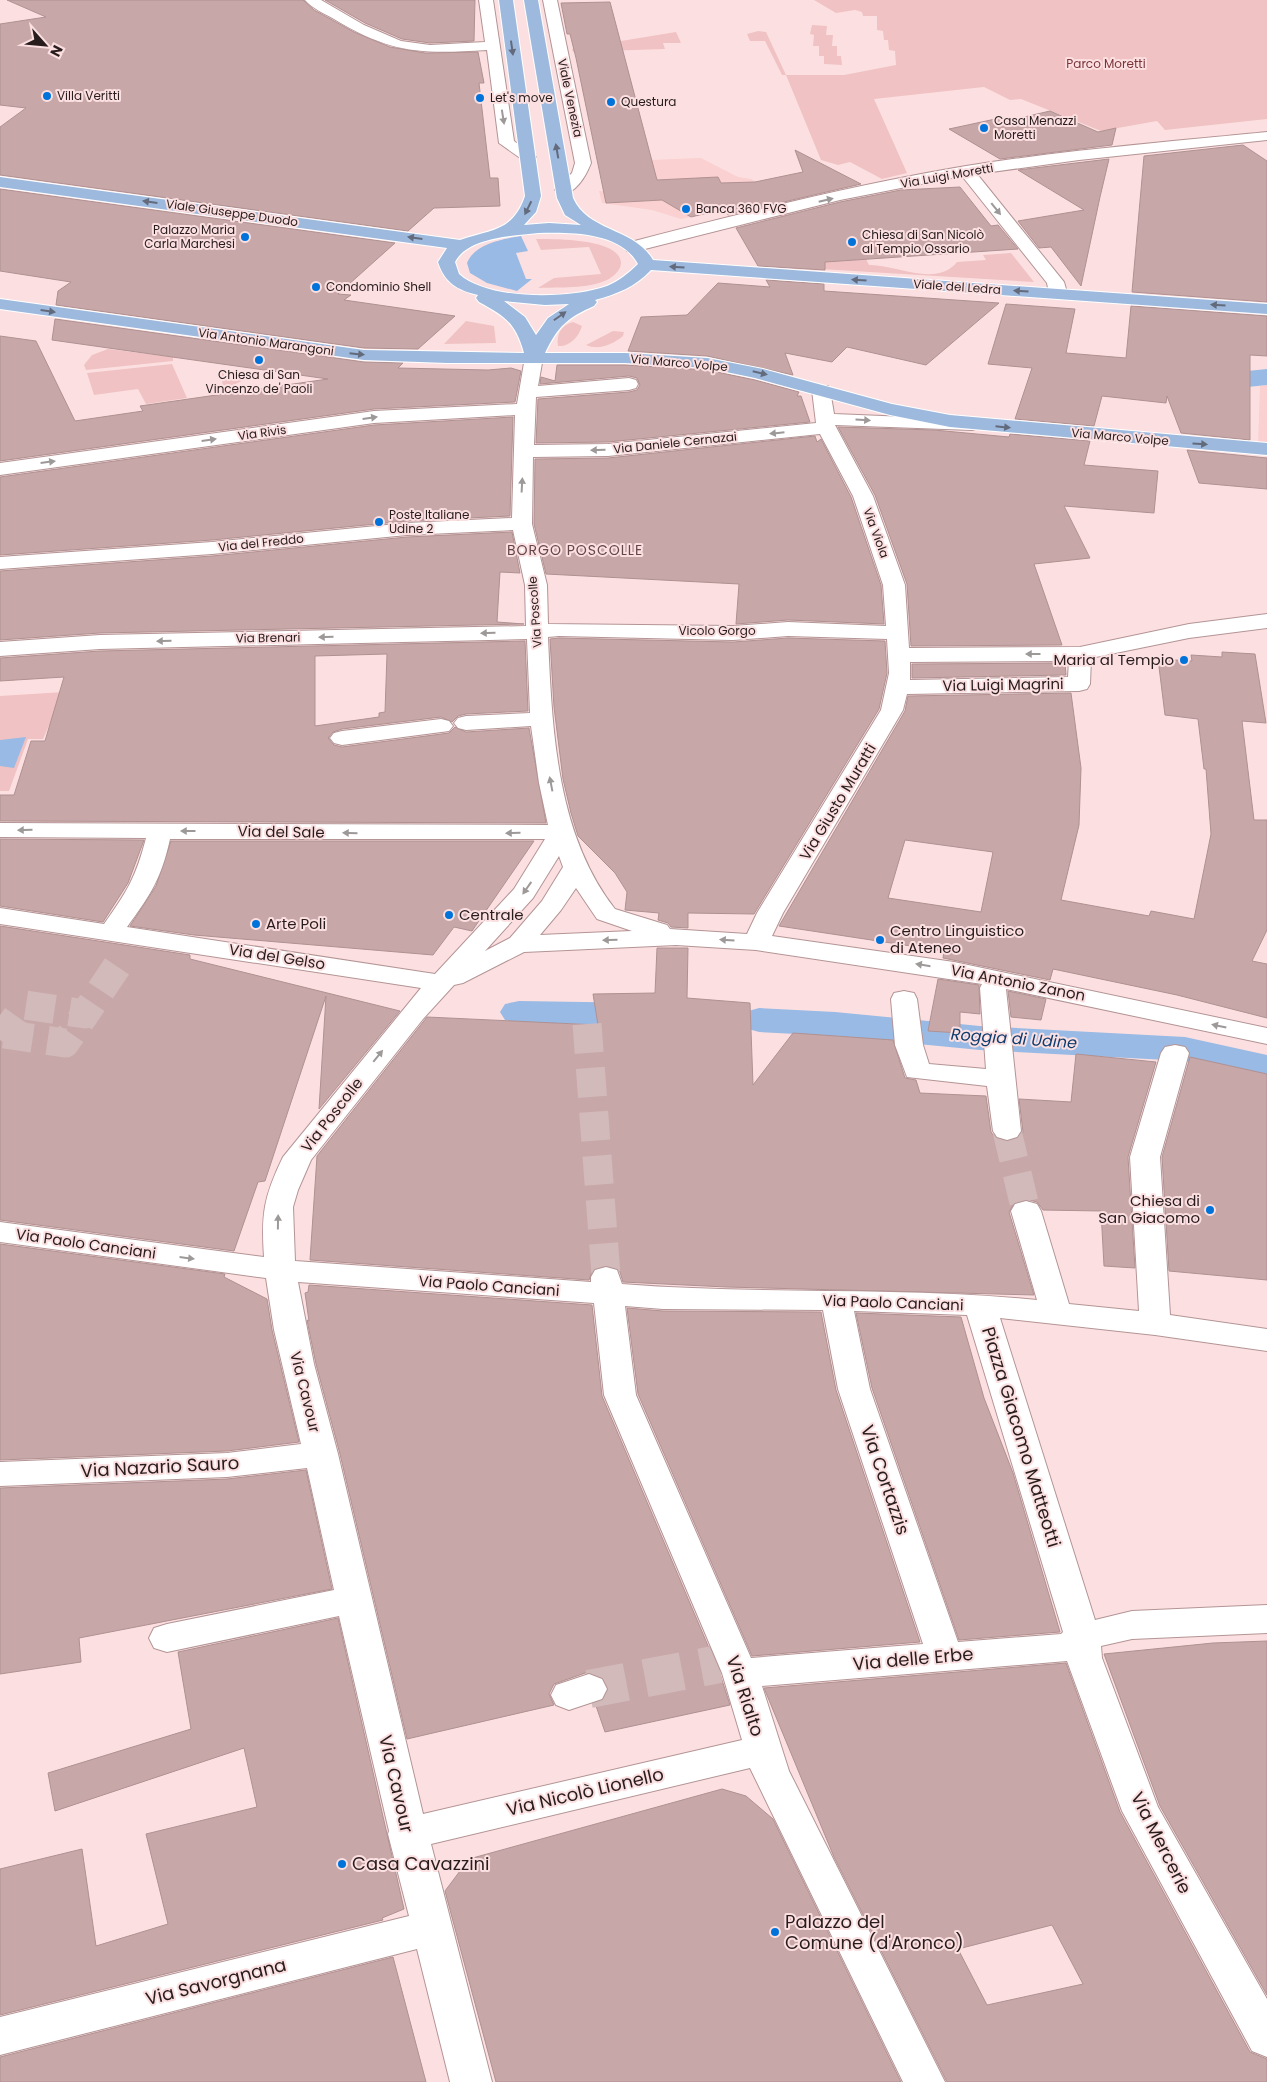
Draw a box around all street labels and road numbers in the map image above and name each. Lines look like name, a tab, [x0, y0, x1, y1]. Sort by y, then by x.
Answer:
street label: Viale Venezia	[554, 57, 587, 139]
street label: Via Luigi Moretti	[899, 159, 995, 192]
street label: Viale Giuseppe Duodo	[165, 195, 299, 230]
street label: Viale del Ledra	[913, 275, 1001, 298]
street label: Via Antonio Marangoni	[197, 324, 335, 359]
street label: Via Marco Volpe	[630, 350, 728, 375]
street label: Via Rivis	[237, 421, 287, 444]
street label: Via Marco Volpe	[1071, 424, 1169, 449]
street label: Via Daniele Cernazai	[612, 428, 738, 457]
street label: Via Viola	[860, 505, 893, 560]
street label: Via del Freddo	[217, 530, 305, 555]
street label: Via Poscolle	[524, 576, 545, 648]
street label: Vicolo Gorgo	[678, 622, 756, 639]
street label: Via Brenari	[235, 628, 301, 647]
street label: Via Luigi Magrini	[942, 673, 1064, 696]
street label: Via Giusto Muratti	[794, 739, 881, 864]
street label: Via del Sale	[237, 820, 325, 843]
street label: Via del Gelso	[227, 939, 327, 974]
street label: Via Antonio Zanon	[949, 959, 1087, 1006]
street label: Via Poscolle	[296, 1073, 367, 1156]
street label: Via Paolo Canciani	[15, 1223, 157, 1264]
street label: Via Paolo Canciani	[418, 1270, 560, 1301]
street label: Via Paolo Canciani	[822, 1290, 964, 1315]
street label: Piazza Giacomo Matteotti	[976, 1324, 1067, 1550]
street label: Via Cavour	[285, 1349, 326, 1435]
street label: Via Cortazzis	[855, 1422, 916, 1538]
street label: Via Nazario Sauro	[80, 1450, 240, 1483]
street label: Via delle Erbe	[852, 1641, 974, 1676]
street label: Via Rialto	[721, 1652, 770, 1739]
street label: Via Cavour	[373, 1733, 420, 1835]
street label: Via Nicolò Lionello	[504, 1761, 666, 1822]
street label: Via Mercerie	[1125, 1787, 1198, 1898]
street label: Via Savorgnana	[143, 1952, 289, 2011]

